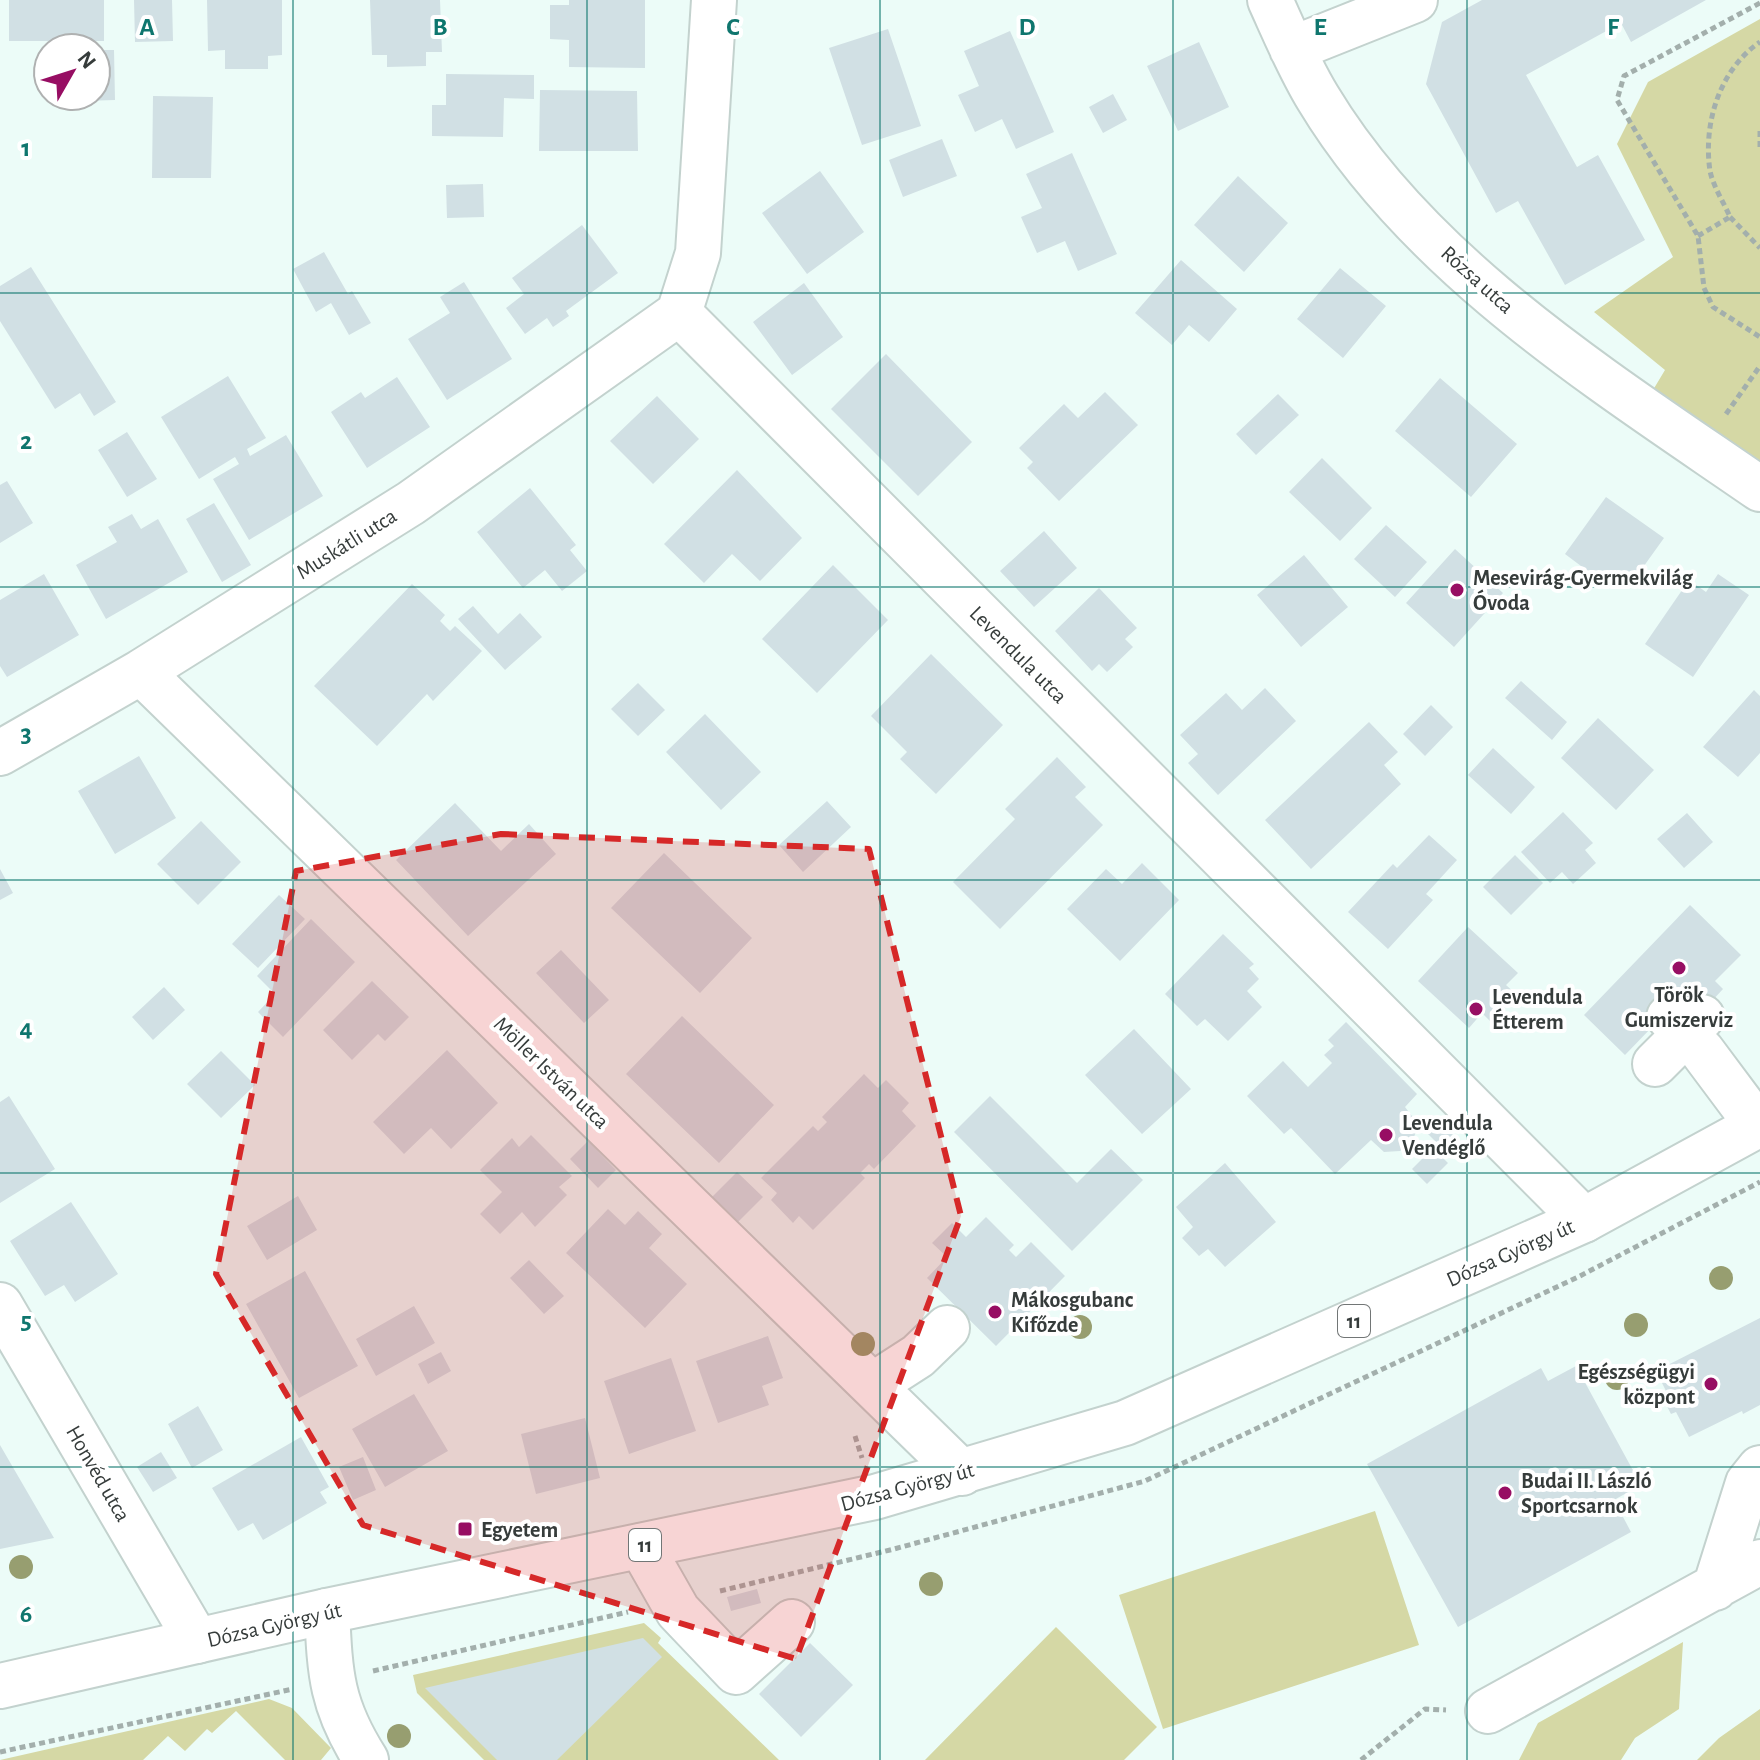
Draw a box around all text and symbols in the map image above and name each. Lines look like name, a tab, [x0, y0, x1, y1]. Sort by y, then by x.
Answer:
text: A	[139, 14, 155, 40]
text: B	[432, 14, 448, 40]
text: C	[726, 14, 740, 40]
text: D	[1018, 14, 1036, 40]
text: E	[1313, 14, 1327, 40]
text: F	[1607, 14, 1620, 40]
north arrow	[32, 32, 112, 112]
text: N	[73, 47, 100, 73]
text: 1	[21, 135, 31, 161]
street label: Rózsa utca	[1437, 242, 1518, 318]
text: 2	[20, 428, 32, 454]
street label: Muskátli utca	[292, 504, 401, 583]
place label: Mesevirág-Gyermekvilág Óvoda	[1473, 567, 1694, 614]
marker: Mesevirág-Gyermekvilág Óvoda	[1448, 581, 1466, 599]
street label: Levendula utca	[965, 602, 1071, 708]
text: 3	[20, 721, 32, 747]
marker: Török Gumiszerviz	[1670, 959, 1688, 977]
place label: Török Gumiszerviz	[1625, 984, 1733, 1031]
place label: Levendula Étterem	[1492, 986, 1583, 1033]
marker: Levendula Étterem	[1467, 1000, 1485, 1018]
street label: Möller István utca	[490, 1013, 613, 1133]
text: 4	[19, 1015, 33, 1041]
place label: Levendula Vendéglő	[1402, 1112, 1493, 1159]
marker: Levendula Vendéglő	[1377, 1126, 1395, 1144]
street label: Dózsa György út	[1443, 1215, 1578, 1291]
place label: Mákosgubanc Kifőzde	[1011, 1289, 1134, 1336]
marker: Mákosgubanc Kifőzde	[986, 1303, 1004, 1321]
road number: 11	[1338, 1305, 1370, 1337]
text: 5	[20, 1308, 32, 1334]
place label: Egészségügyi központ	[1577, 1361, 1696, 1408]
marker: Egészségügyi központ	[1702, 1375, 1720, 1393]
street label: Honvéd utca	[62, 1422, 134, 1525]
street label: Dózsa György út	[838, 1459, 976, 1515]
place label: Budai II. László Sportcsarnok	[1521, 1470, 1652, 1517]
marker: Budai II. László Sportcsarnok	[1496, 1484, 1514, 1502]
place label: Egyetem	[481, 1519, 558, 1542]
marker: Egyetem	[456, 1520, 474, 1538]
road number: 11	[629, 1529, 661, 1561]
street label: Dózsa György út	[205, 1599, 344, 1651]
text: 6	[20, 1601, 32, 1627]

